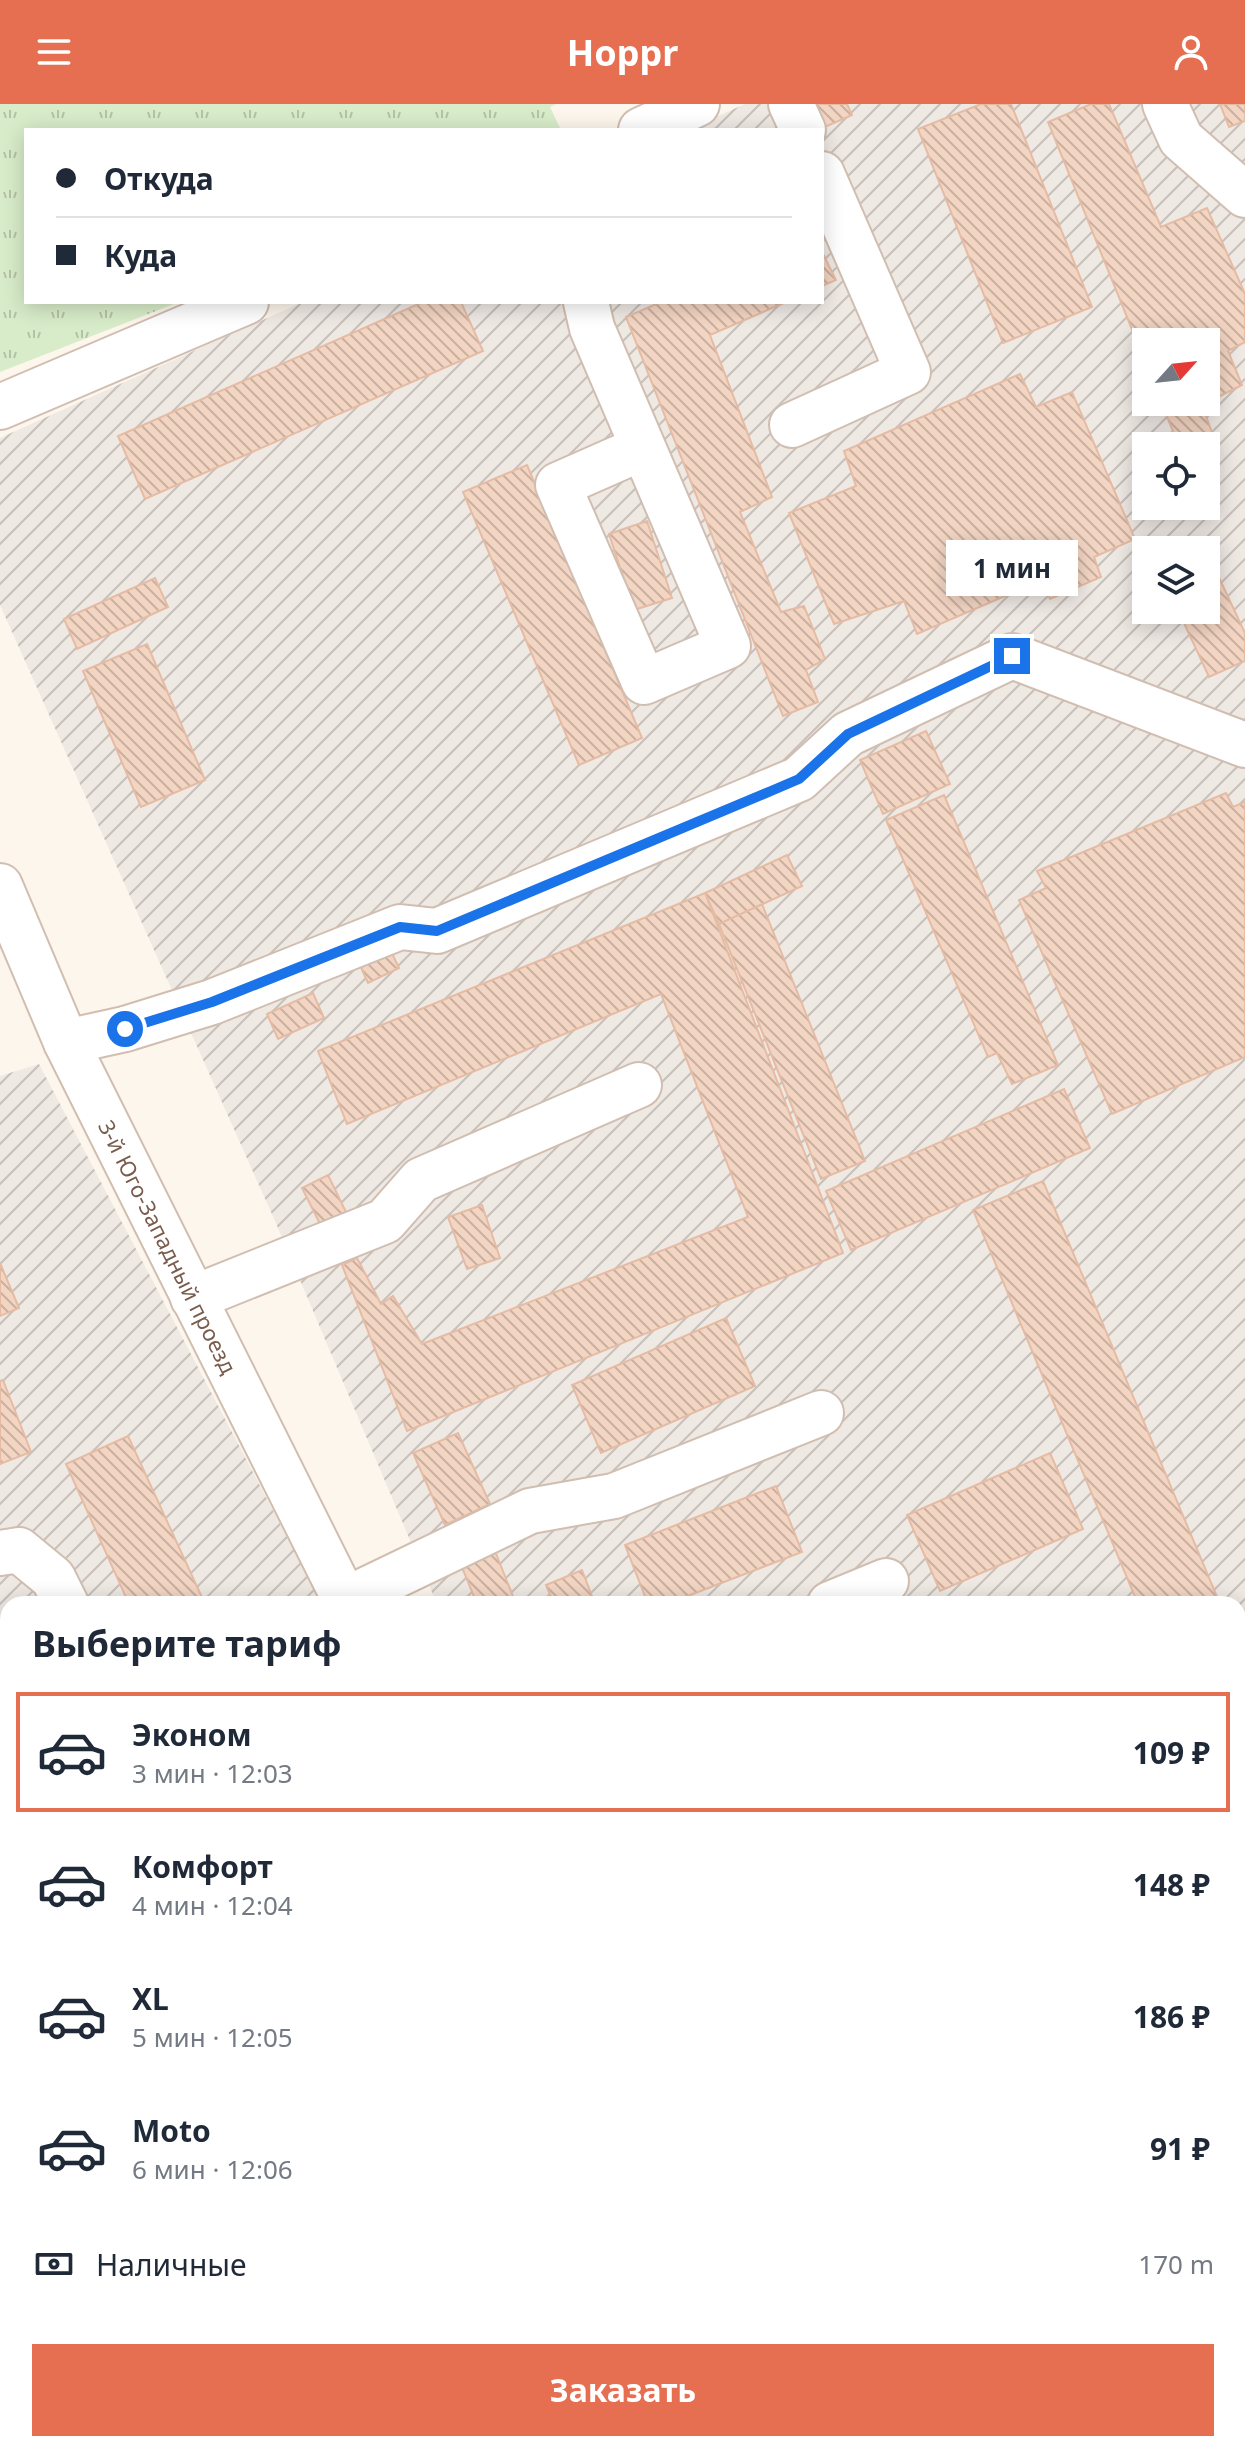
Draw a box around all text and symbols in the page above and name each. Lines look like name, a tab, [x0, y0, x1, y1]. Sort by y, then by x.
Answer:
text: Hoppr	[567, 28, 678, 77]
icon: menu	[32, 30, 76, 74]
icon: person	[1169, 30, 1213, 74]
text: Откуда	[104, 158, 214, 199]
text: Куда	[104, 235, 177, 276]
north arrow	[1132, 328, 1220, 416]
map controls	[1132, 328, 1220, 624]
button: locate	[1132, 432, 1220, 520]
button: layers	[1132, 536, 1220, 624]
callout: 1 мин	[946, 540, 1078, 596]
text: 1 мин	[973, 550, 1051, 586]
route end	[994, 638, 1030, 674]
route start	[107, 1011, 143, 1047]
street label: 3-й Юго-Западный проезд	[92, 1114, 245, 1379]
text: Выберите тариф	[32, 1619, 341, 1668]
text: Эконом	[132, 1714, 252, 1755]
icon: car	[36, 1716, 108, 1788]
text: 109 ₽	[1133, 1732, 1210, 1773]
text: 3 мин · 12:03	[132, 1755, 293, 1791]
text: Комфорт	[132, 1846, 273, 1887]
icon: car	[36, 1848, 108, 1920]
text: 148 ₽	[1133, 1864, 1210, 1905]
text: 4 мин · 12:04	[132, 1887, 293, 1923]
text: XL	[132, 1978, 169, 2019]
icon: car	[36, 1980, 108, 2052]
text: 186 ₽	[1133, 1996, 1210, 2037]
text: 5 мин · 12:05	[132, 2019, 293, 2055]
text: Moto	[132, 2110, 211, 2151]
icon: car	[36, 2112, 108, 2184]
text: 91 ₽	[1150, 2128, 1210, 2169]
text: 6 мин · 12:06	[132, 2151, 293, 2187]
icon: cash	[32, 2242, 76, 2286]
text: Наличные	[96, 2244, 247, 2285]
text: 170 m	[1138, 2246, 1214, 2282]
button: Заказать	[32, 2344, 1214, 2436]

